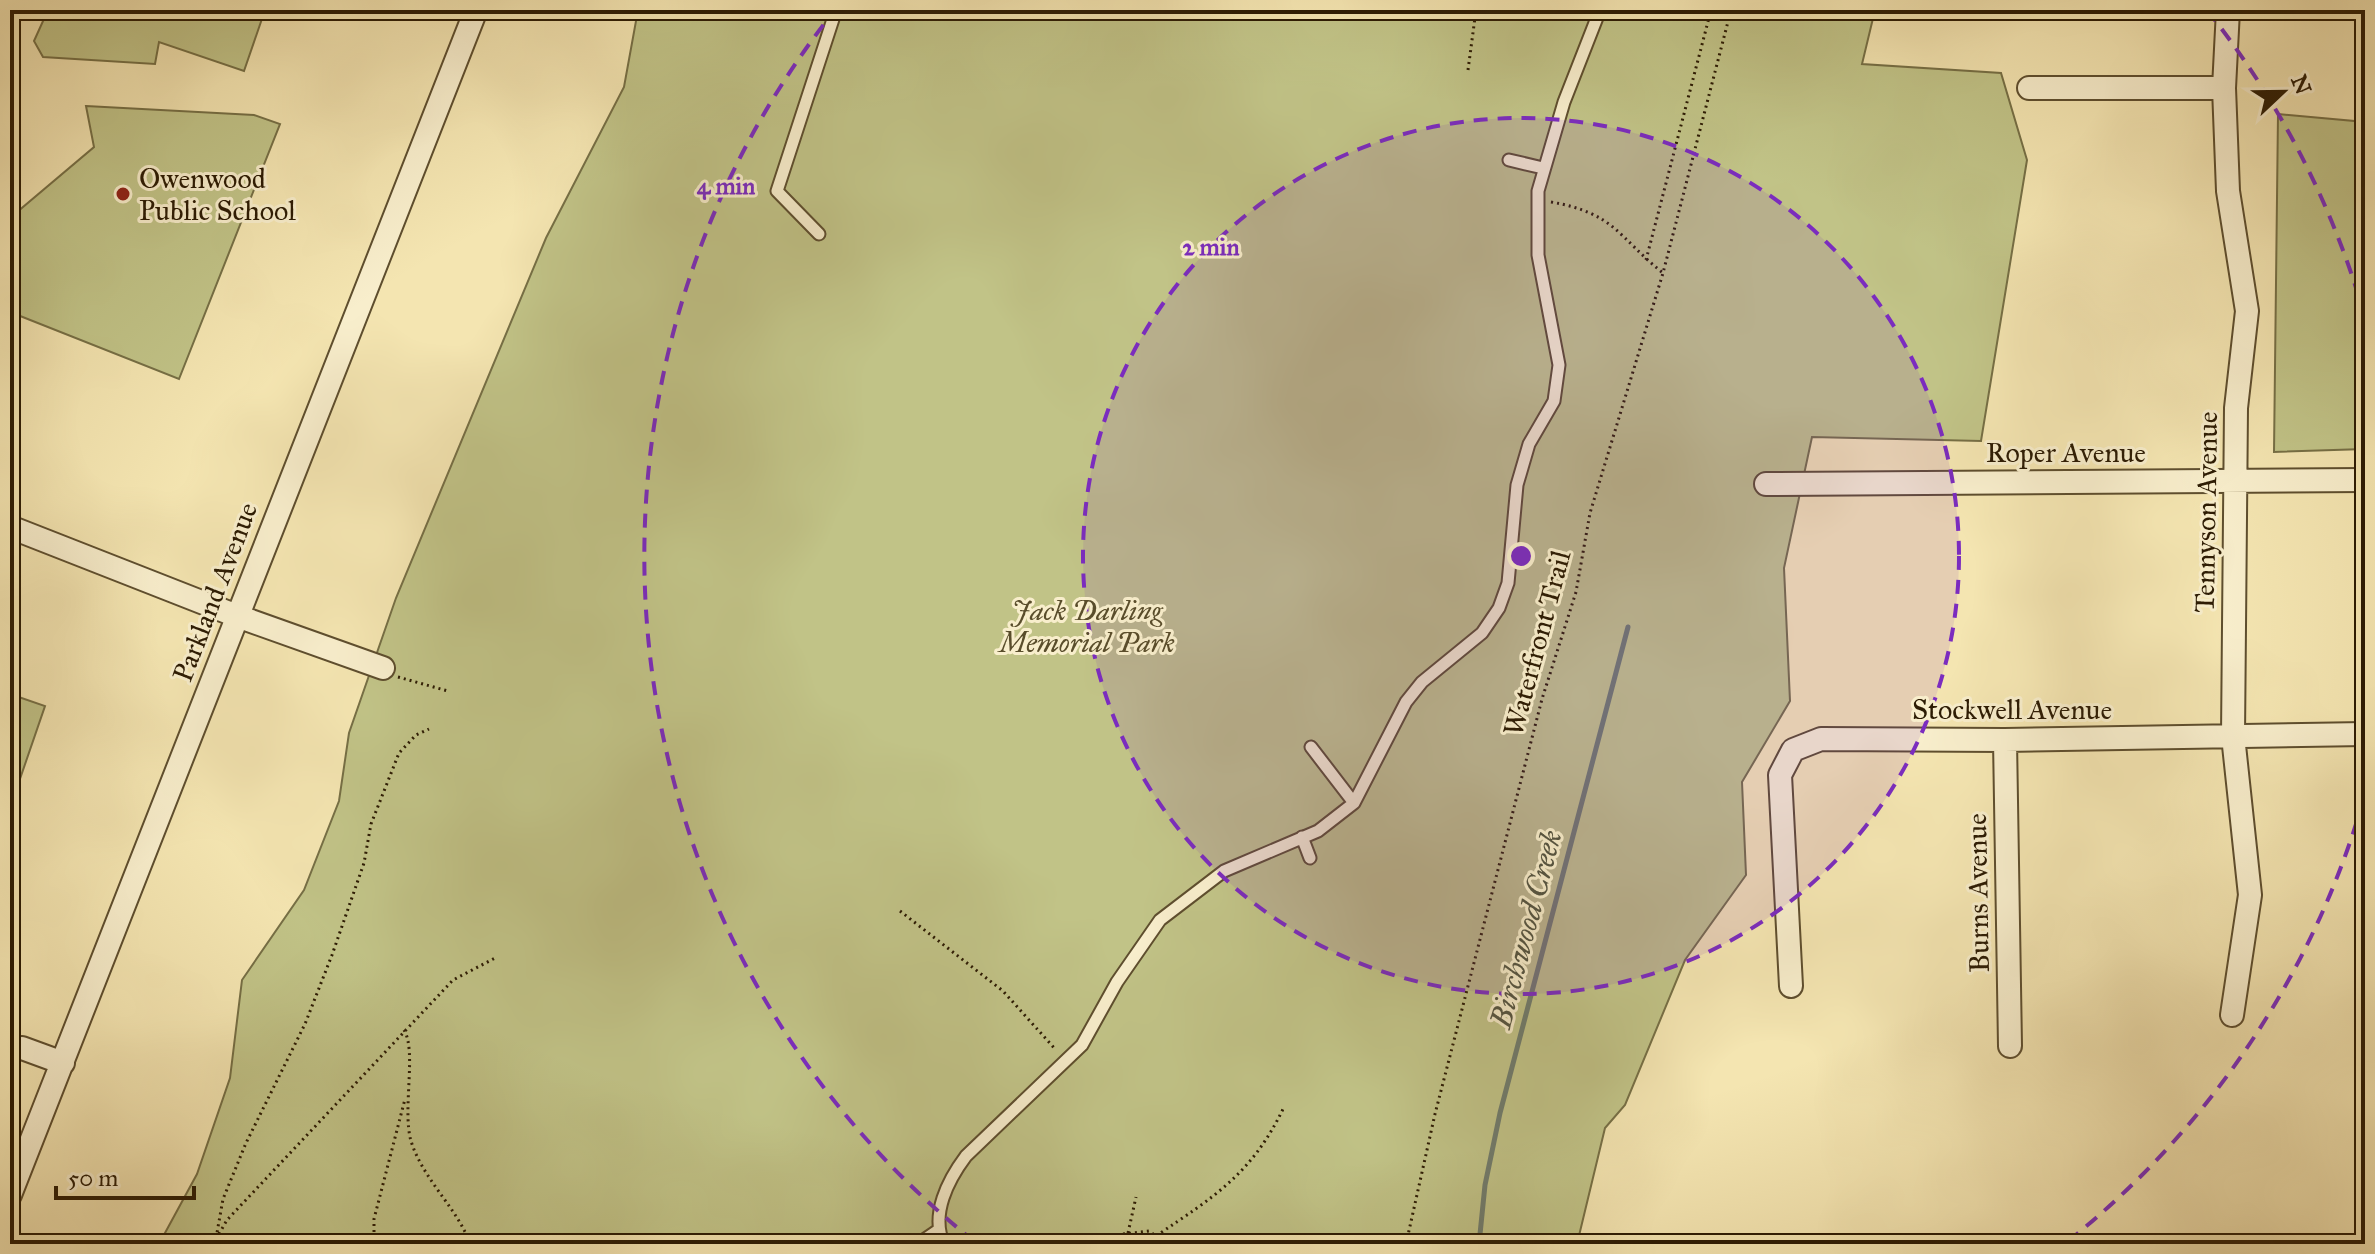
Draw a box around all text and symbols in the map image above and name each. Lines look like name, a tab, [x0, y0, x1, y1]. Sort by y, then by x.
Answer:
north arrow	[2243, 52, 2323, 132]
text: N	[2285, 71, 2317, 99]
place label: Owenwood Public School	[139, 161, 296, 228]
text: 4 min	[697, 171, 755, 201]
marker: Owenwood Public School	[114, 185, 132, 203]
text: 2 min	[1183, 232, 1239, 262]
street label: Tennyson Avenue	[2187, 411, 2225, 613]
street label: Roper Avenue	[1986, 435, 2146, 470]
street label: Parkland Avenue	[165, 497, 265, 687]
centre of rings	[1507, 542, 1535, 570]
street label: Waterfront Trail	[1495, 546, 1579, 739]
park label: Jack Darling Memorial Park	[996, 593, 1175, 660]
street label: Stockwell Avenue	[1912, 692, 2112, 727]
street label: Burns Avenue	[1959, 813, 1997, 973]
water label: Birchwood Creek	[1482, 826, 1570, 1034]
scale bar	[56, 1150, 194, 1200]
text: 50 m	[68, 1163, 118, 1193]

